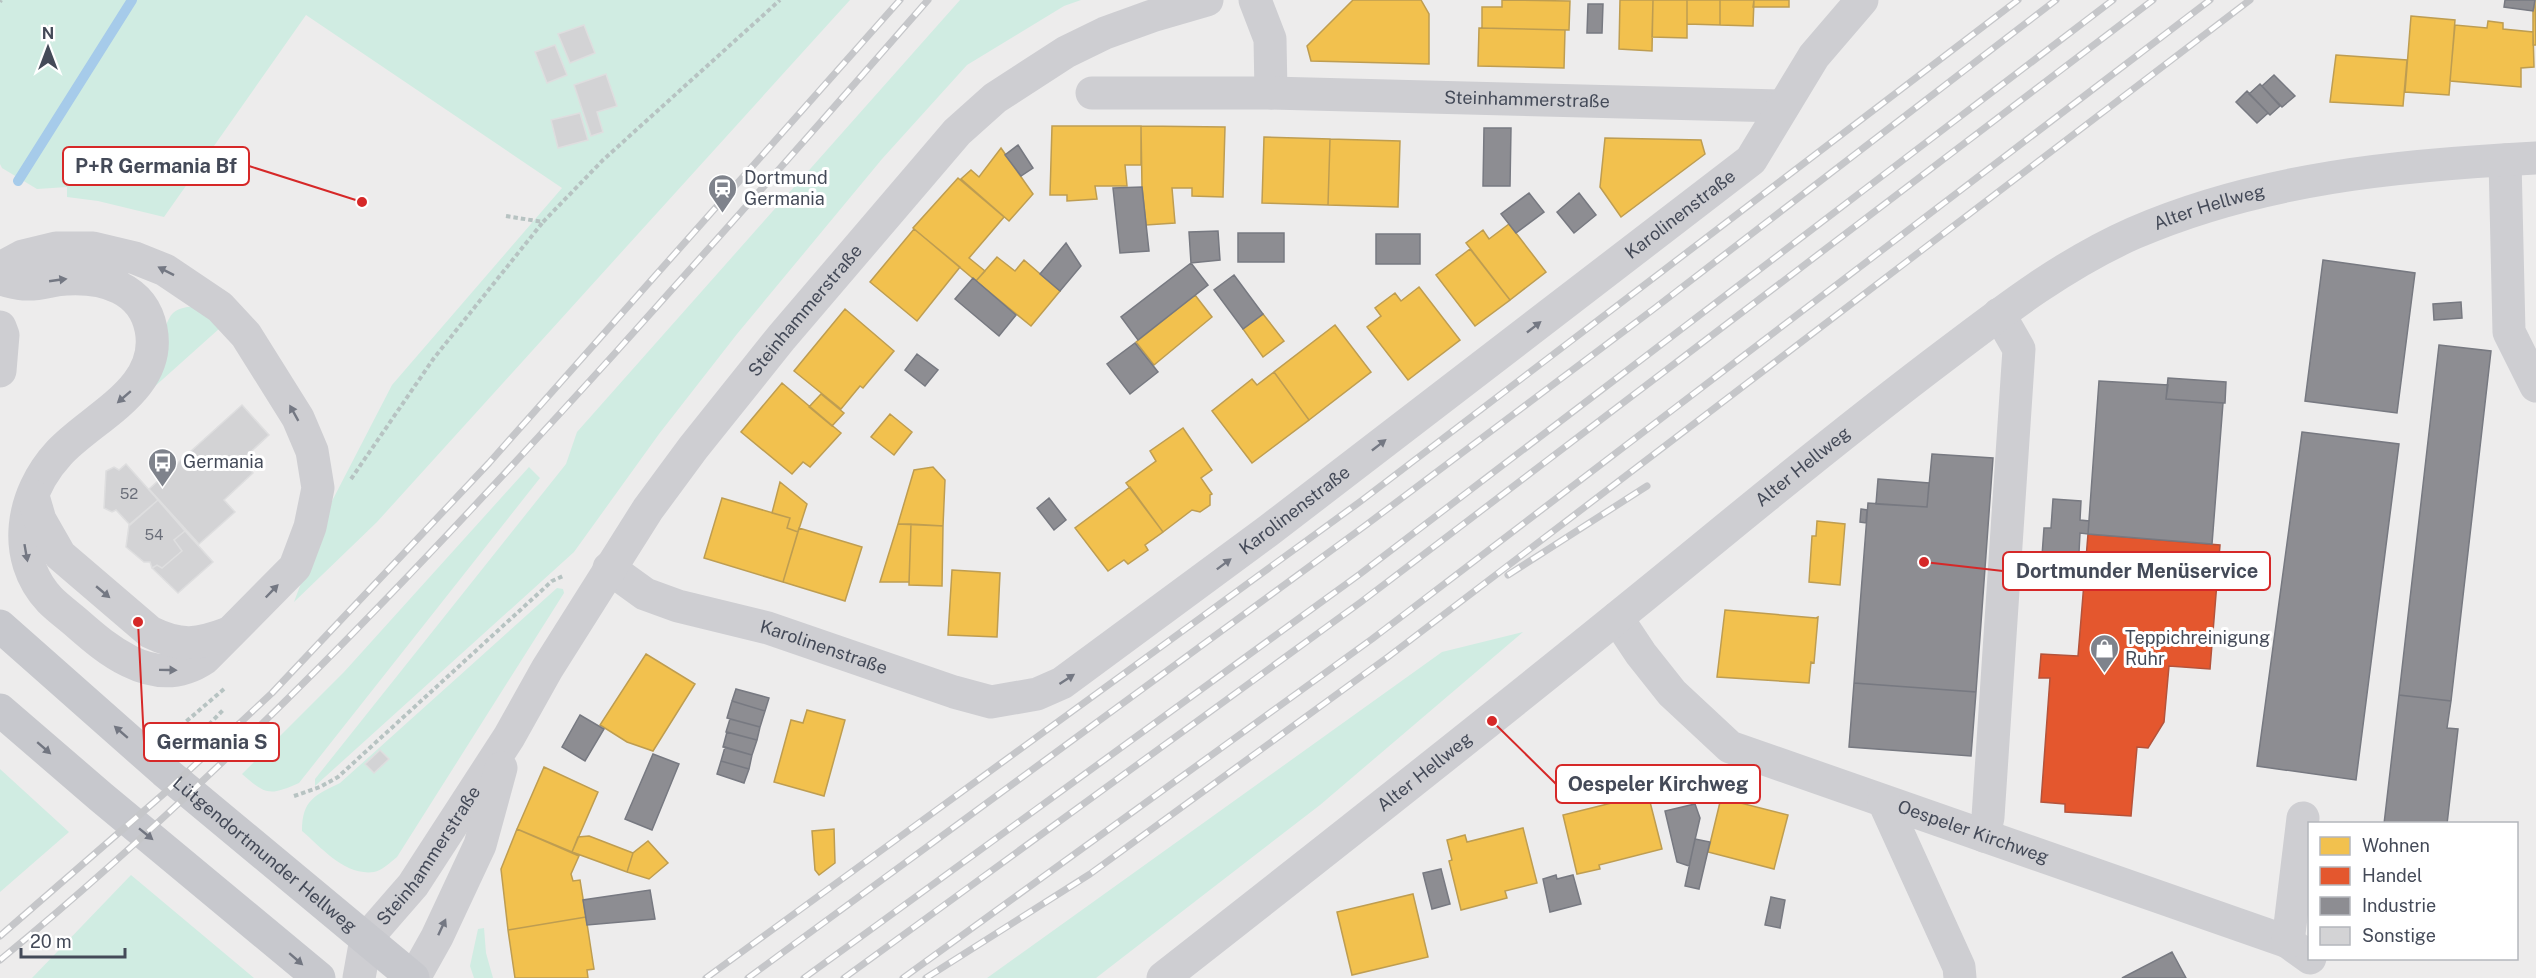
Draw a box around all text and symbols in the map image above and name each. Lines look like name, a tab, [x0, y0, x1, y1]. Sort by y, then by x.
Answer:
north arrow	[18, 18, 78, 78]
text: N	[42, 24, 54, 43]
street label: Steinhammerstraße	[1444, 86, 1610, 112]
callout: P+R Germania Bf	[63, 147, 249, 185]
text: P+R Germania Bf	[75, 154, 237, 178]
street label: Karolinenstraße	[1621, 165, 1739, 263]
place label: Dortmund Germania	[744, 167, 828, 209]
station icon: Dortmund Germania	[707, 172, 739, 214]
street label: Alter Hellweg	[2150, 180, 2267, 234]
street label: Steinhammerstraße	[744, 240, 866, 380]
one-way arrow	[158, 267, 175, 276]
one-way arrow	[48, 276, 67, 285]
one-way arrow	[1526, 320, 1542, 333]
one-way arrow	[117, 390, 132, 403]
one-way arrow	[290, 405, 300, 422]
street label: Alter Hellweg	[1751, 422, 1854, 511]
one-way arrow	[1372, 440, 1387, 452]
bus stop icon: Germania	[146, 446, 178, 488]
place label: Germania	[183, 451, 264, 472]
street label: Karolinenstraße	[1235, 461, 1354, 559]
house number: 52	[120, 485, 138, 502]
house number: 54	[144, 526, 164, 543]
one-way arrow	[22, 544, 31, 563]
callout: Dortmunder Menüservice	[2003, 552, 2270, 590]
one-way arrow	[1216, 558, 1232, 570]
text: Dortmunder Menüservice	[2016, 559, 2258, 583]
one-way arrow	[264, 584, 278, 598]
one-way arrow	[95, 585, 111, 598]
street label: Karolinenstraße	[758, 615, 890, 678]
place label: Teppichreinigung Ruhr	[2125, 627, 2270, 669]
shop icon: Teppichreinigung Ruhr	[2088, 632, 2120, 674]
one-way arrow	[158, 666, 177, 675]
one-way arrow	[1059, 674, 1075, 685]
callout: Germania S	[144, 723, 279, 761]
one-way arrow	[113, 726, 129, 739]
street label: Alter Hellweg	[1373, 728, 1476, 816]
text: Germania S	[156, 730, 268, 754]
one-way arrow	[36, 741, 51, 754]
callout: Oespeler Kirchweg	[1556, 765, 1760, 803]
street label: Lütgendortmunder Hellweg	[169, 772, 361, 937]
text: Oespeler Kirchweg	[1568, 772, 1749, 796]
street label: Steinhammerstraße	[372, 782, 484, 929]
street label: Oespeler Kirchweg	[1895, 795, 2052, 868]
legend	[2308, 822, 2518, 960]
one-way arrow	[138, 828, 154, 841]
text: Wohnen	[2362, 835, 2430, 856]
text: Handel	[2362, 865, 2422, 886]
text: Industrie	[2362, 895, 2436, 916]
one-way arrow	[438, 918, 447, 935]
scale bar	[21, 921, 124, 959]
text: Sonstige	[2362, 925, 2436, 946]
text: 20 m	[30, 931, 72, 952]
one-way arrow	[289, 952, 304, 966]

